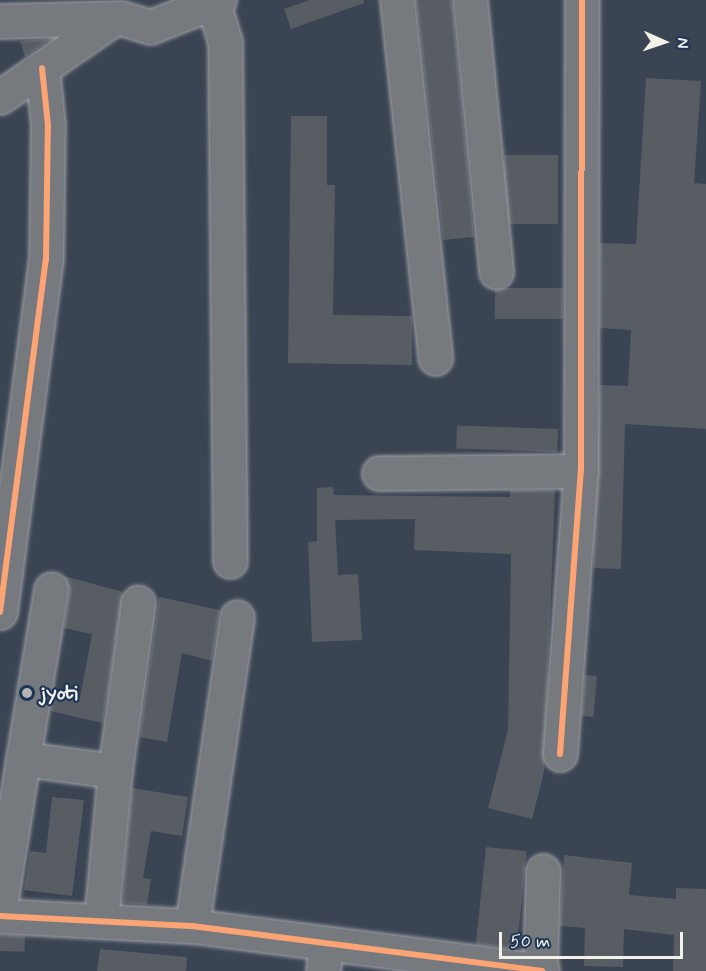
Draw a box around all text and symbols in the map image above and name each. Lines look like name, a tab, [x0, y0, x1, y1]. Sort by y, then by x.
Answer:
north arrow	[634, 12, 694, 72]
text: N	[672, 37, 693, 49]
place label: jyoti	[39, 680, 78, 706]
marker: jyoti	[20, 686, 34, 700]
scale bar	[502, 920, 686, 958]
text: 50 m	[510, 930, 550, 954]

